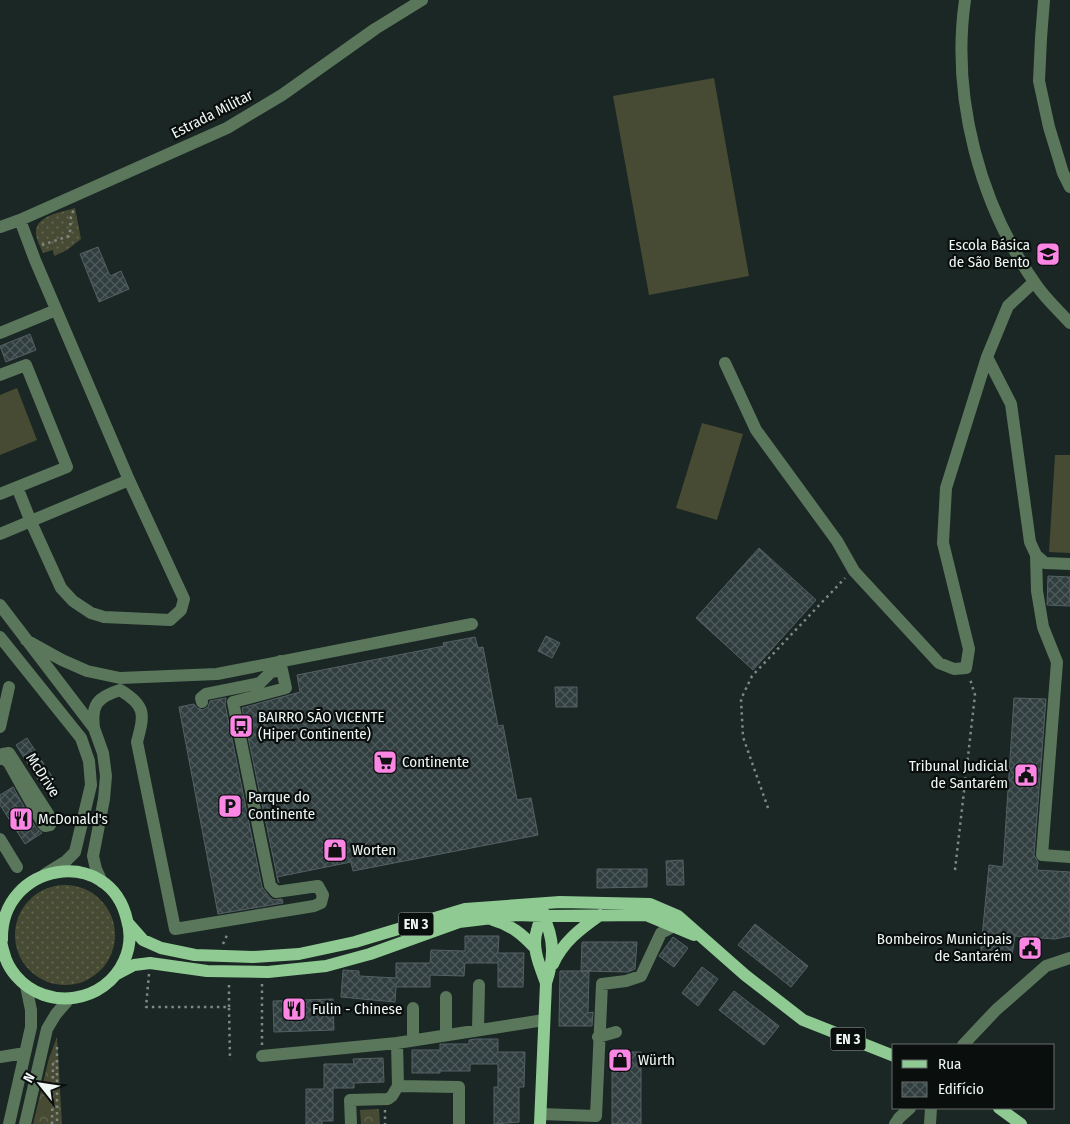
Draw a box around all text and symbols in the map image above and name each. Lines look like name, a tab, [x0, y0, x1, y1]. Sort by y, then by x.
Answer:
street label: Estrada Militar	[168, 85, 256, 142]
place label: Escola Básica de São Bento	[949, 236, 1030, 271]
school or university icon: Escola Básica de São Bento	[1035, 241, 1061, 267]
place label: BAIRRO SÃO VICENTE (Hiper Continente)	[258, 708, 384, 743]
bus stop icon: BAIRRO SÃO VICENTE (Hiper Continente)	[228, 713, 254, 739]
supermarket icon: Continente	[372, 749, 398, 775]
street label: McDrive	[22, 750, 64, 800]
place label: Continente	[402, 753, 469, 771]
place label: Tribunal Judicial de Santarém	[909, 757, 1008, 792]
public building icon: Tribunal Judicial de Santarém	[1013, 762, 1039, 788]
place label: Parque do Continente	[248, 788, 315, 823]
parking icon: Parque do Continente	[217, 793, 243, 819]
restaurant icon: McDonald's	[8, 806, 34, 832]
place label: McDonald's	[38, 810, 108, 828]
shop icon: Worten	[322, 837, 348, 863]
place label: Worten	[352, 841, 396, 859]
road number: EN 3	[398, 912, 434, 936]
place label: Bombeiros Municipais de Santarém	[877, 930, 1012, 965]
public building icon: Bombeiros Municipais de Santarém	[1017, 935, 1043, 961]
restaurant icon: Fulin - Chinese	[281, 996, 307, 1022]
place label: Fulin - Chinese	[312, 1000, 402, 1018]
road number: EN 3	[830, 1028, 866, 1050]
legend	[892, 1044, 1055, 1109]
shop icon: Würth	[607, 1047, 633, 1073]
place label: Würth	[638, 1051, 675, 1069]
text: Rua	[938, 1055, 961, 1073]
north arrow	[15, 1059, 65, 1109]
text: N	[20, 1070, 39, 1086]
text: Edifício	[938, 1080, 984, 1098]

